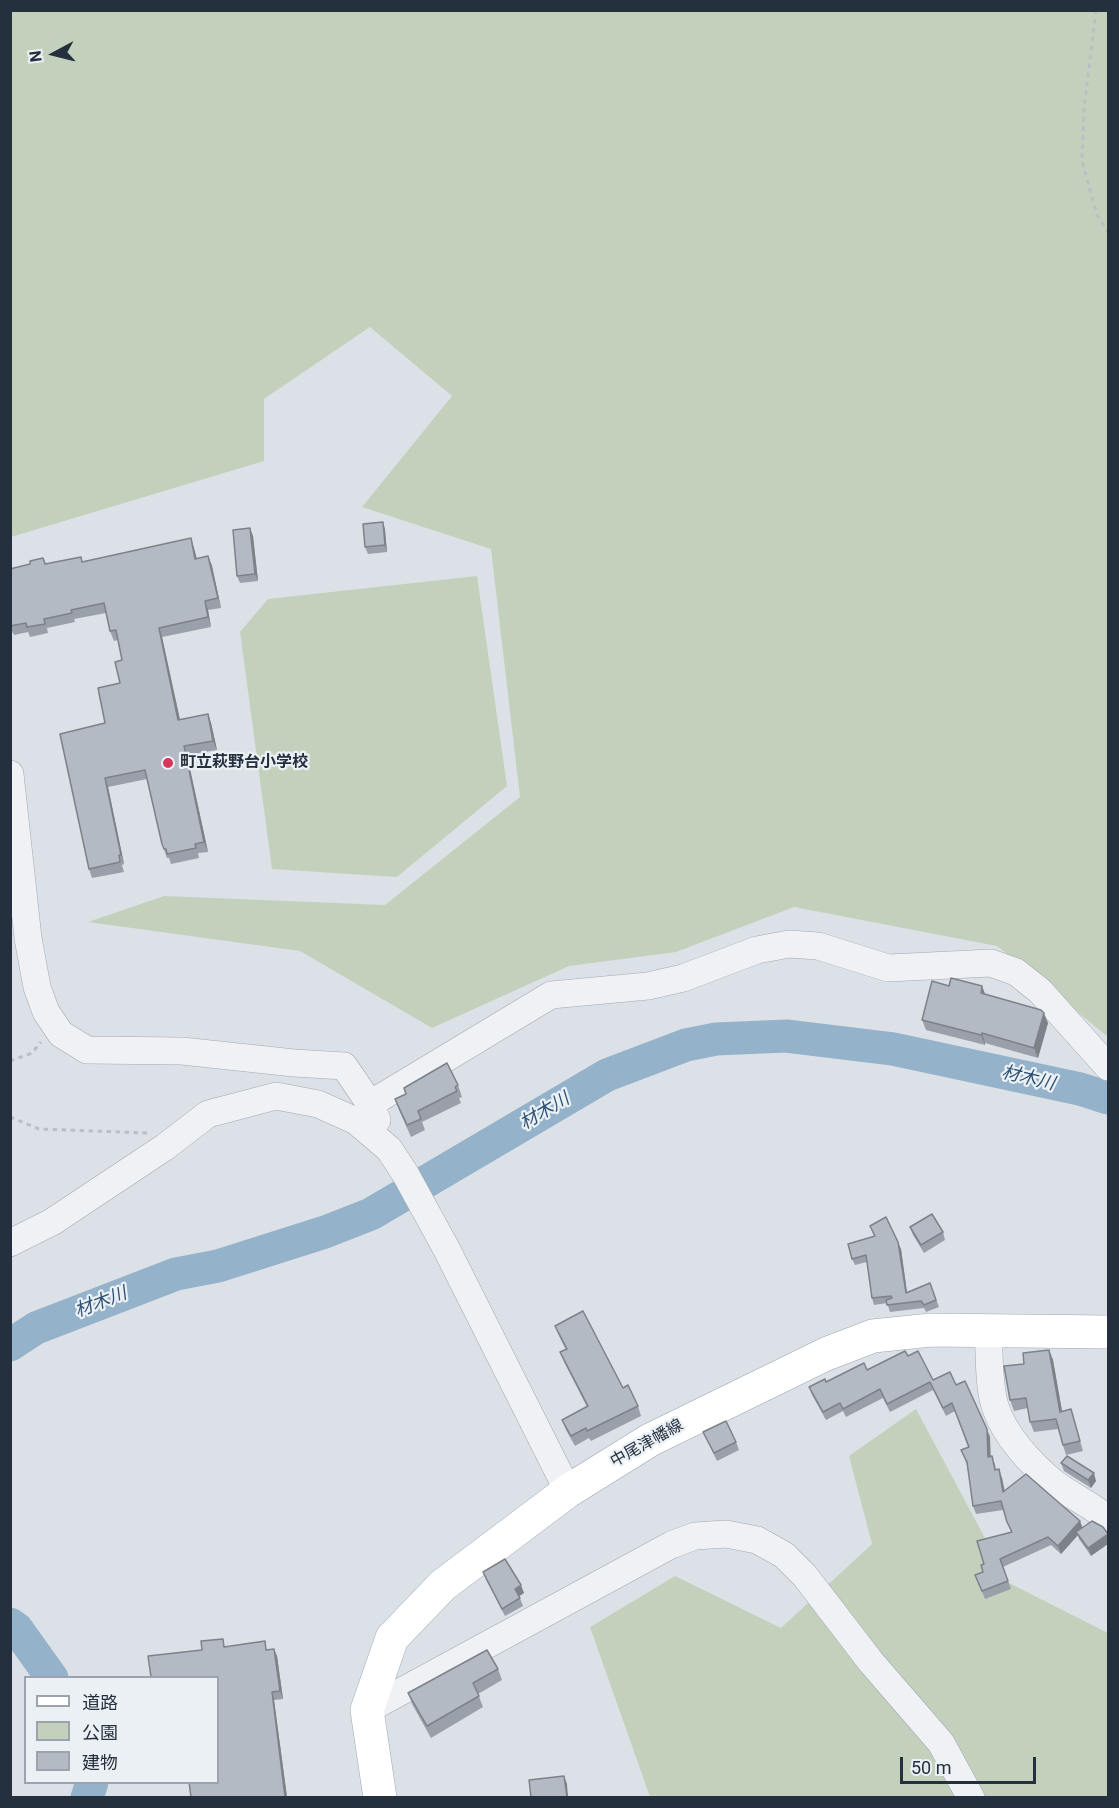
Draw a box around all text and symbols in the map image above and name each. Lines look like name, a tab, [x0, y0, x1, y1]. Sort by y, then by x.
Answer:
north arrow	[24, 24, 84, 84]
text: N	[26, 49, 46, 63]
place label: 町立萩野台小学校	[180, 753, 308, 773]
marker: 町立萩野台小学校	[161, 756, 175, 770]
water label: 材木川	[999, 1062, 1057, 1096]
water label: 材木川	[516, 1089, 574, 1135]
water label: 材木川	[72, 1283, 130, 1323]
street label: 中尾津幡線	[607, 1416, 687, 1472]
legend	[24, 1676, 219, 1784]
text: 道路	[82, 1692, 118, 1713]
text: 公園	[82, 1722, 118, 1743]
scale bar	[903, 1745, 1040, 1783]
text: 建物	[82, 1752, 118, 1773]
text: 50 m	[911, 1757, 951, 1778]

